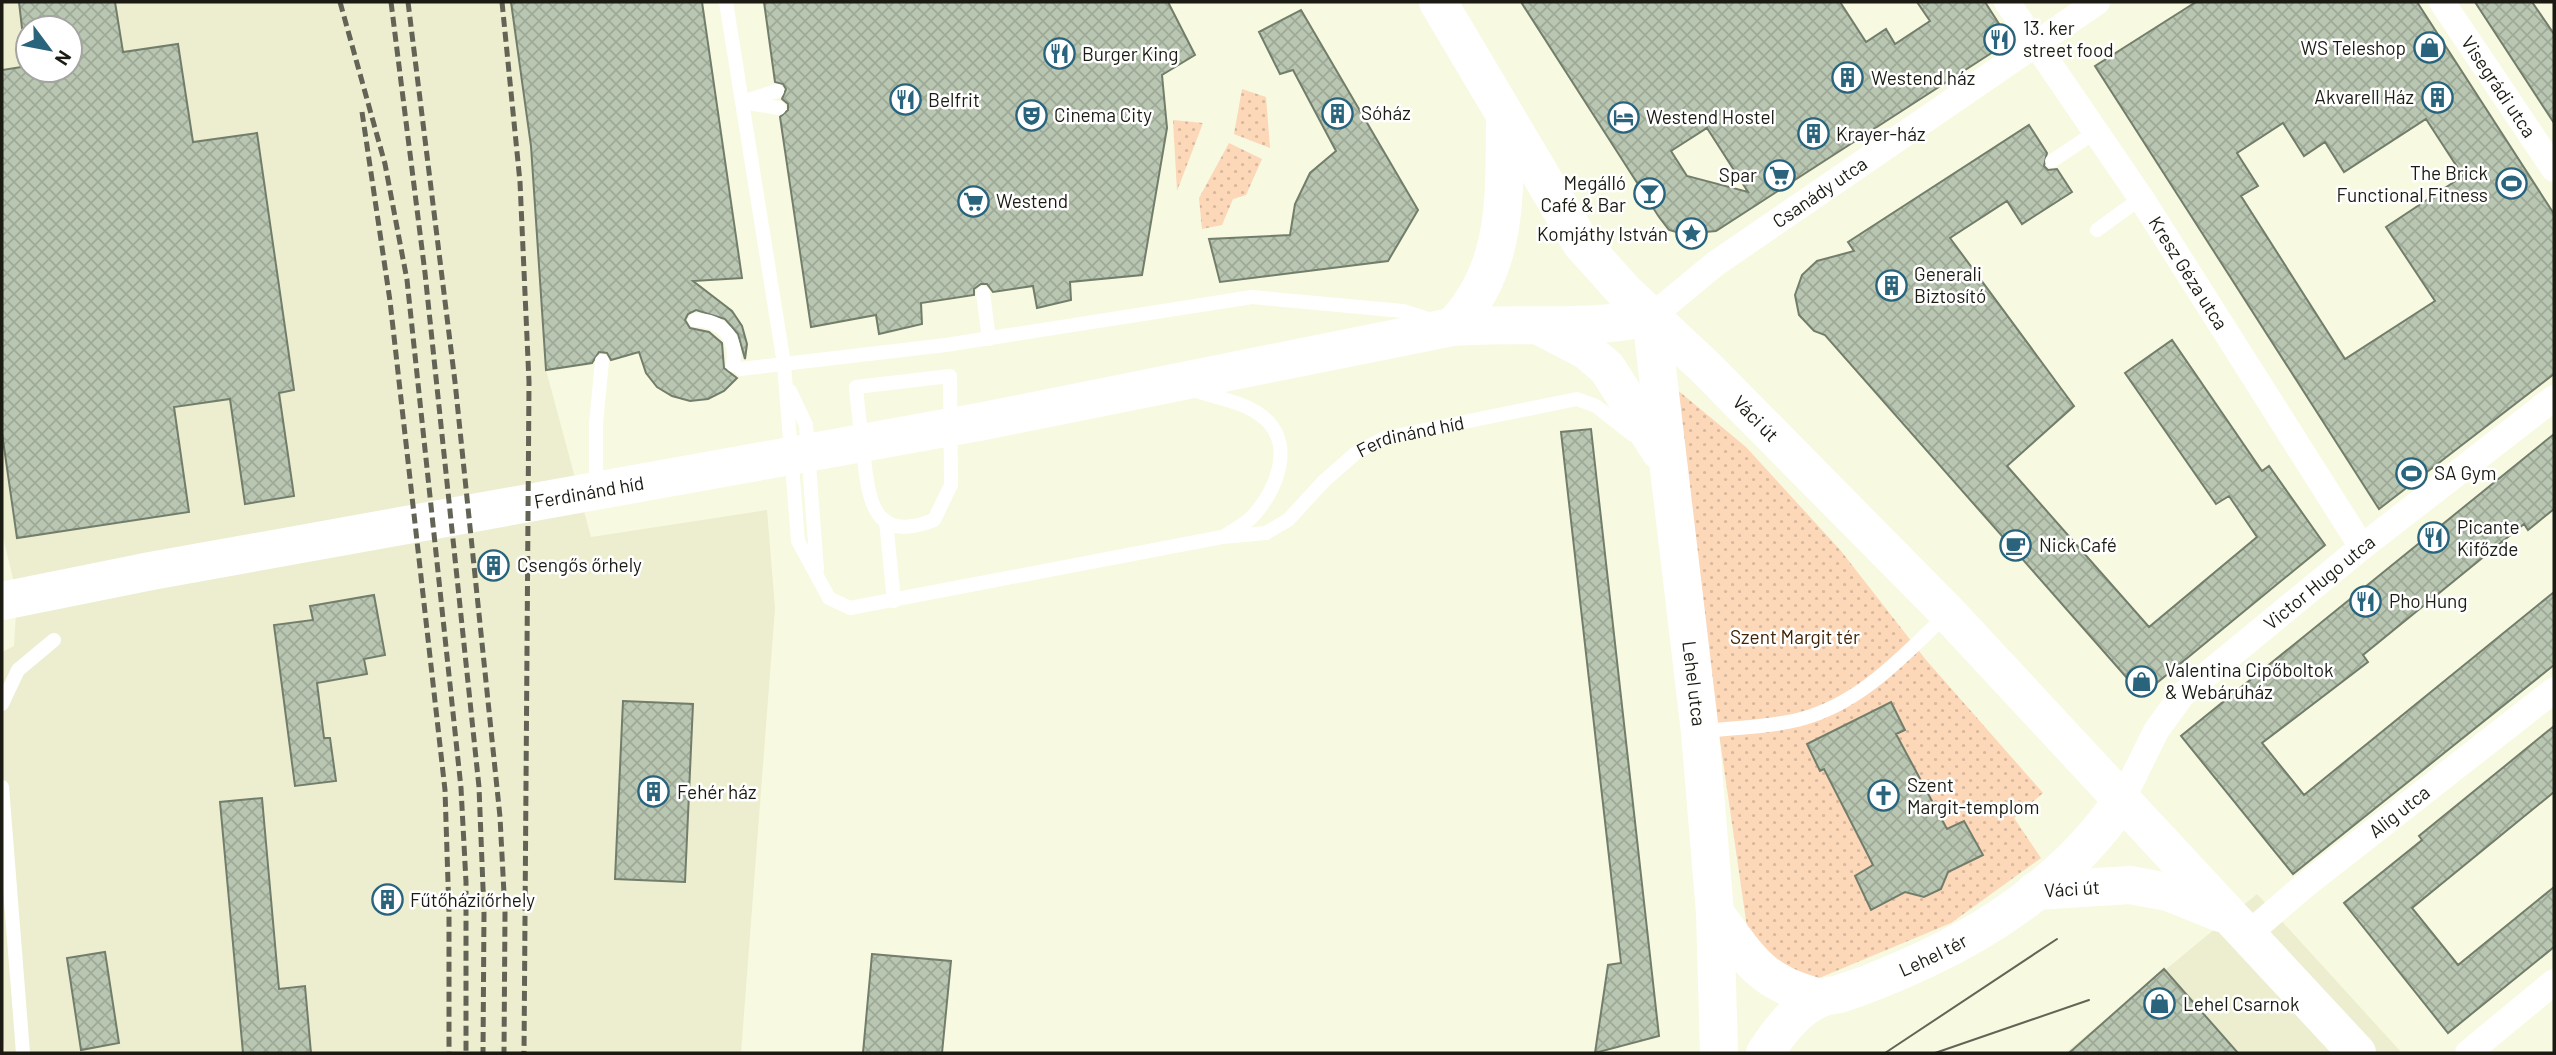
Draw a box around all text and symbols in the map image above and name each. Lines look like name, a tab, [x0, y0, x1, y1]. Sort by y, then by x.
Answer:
north arrow	[14, 14, 84, 84]
place label: 13. ker street food	[2023, 16, 2114, 61]
restaurant icon: 13. ker street food	[1983, 22, 2017, 56]
shop icon: WS Teleshop	[2412, 31, 2446, 65]
street label: Visegrádi utca	[2457, 31, 2541, 142]
place label: WS Teleshop	[2301, 36, 2406, 59]
restaurant icon: Burger King	[1042, 37, 1076, 71]
place label: Burger King	[1082, 42, 1178, 65]
text: N	[51, 47, 77, 70]
building icon: Westend ház	[1831, 61, 1865, 95]
place label: Westend ház	[1871, 66, 1975, 89]
building icon: Akvarell Ház	[2420, 80, 2454, 114]
restaurant icon: Belfrit	[888, 83, 922, 117]
place label: Akvarell Ház	[2314, 85, 2414, 108]
place label: Belfrit	[928, 88, 980, 111]
building icon: Sóház	[1321, 96, 1355, 130]
theatre icon: Cinema City	[1014, 98, 1048, 132]
hotel icon: Westend Hostel	[1606, 100, 1640, 134]
place label: Sóház	[1361, 101, 1411, 124]
place label: Cinema City	[1054, 103, 1152, 126]
place label: Westend Hostel	[1646, 105, 1775, 128]
building icon: Krayer-ház	[1796, 117, 1830, 151]
place label: Krayer-ház	[1836, 122, 1925, 145]
street label: Csanády utca	[1768, 151, 1871, 232]
supermarket icon: Spar	[1763, 158, 1797, 192]
place label: The Brick Functional Fitness	[2336, 161, 2488, 206]
place label: Spar	[1719, 163, 1757, 186]
sports icon: The Brick Functional Fitness	[2494, 167, 2528, 201]
place label: Megálló Café & Bar	[1540, 171, 1626, 216]
bar icon: Megálló Café & Bar	[1632, 177, 1666, 211]
supermarket icon: Westend	[956, 184, 990, 218]
place label: Westend	[996, 189, 1068, 212]
street label: Kresz Géza utca	[2144, 211, 2233, 334]
place icon: Komjáthy István	[1674, 217, 1708, 251]
place label: Komjáthy István	[1537, 222, 1668, 245]
place label: Generali Biztosító	[1914, 262, 1986, 307]
building icon: Generali Biztosító	[1874, 268, 1908, 302]
street label: Váci út	[1728, 390, 1784, 446]
street label: Ferdinánd híd	[1352, 410, 1466, 462]
sports icon: SA Gym	[2394, 456, 2428, 490]
place label: SA Gym	[2434, 461, 2497, 484]
street label: Ferdinánd híd	[532, 470, 646, 513]
place label: Picante Kifőzde	[2457, 515, 2520, 560]
restaurant icon: Picante Kifőzde	[2417, 521, 2451, 555]
cafe icon: Nick Café	[1999, 528, 2033, 562]
street label: Victor Hugo utca	[2259, 529, 2379, 634]
place label: Nick Café	[2039, 533, 2117, 556]
building icon: Csengős őrhely	[477, 548, 511, 582]
place label: Csengős őrhely	[517, 553, 642, 576]
restaurant icon: Pho Hung	[2349, 584, 2383, 618]
place label: Pho Hung	[2389, 589, 2468, 612]
park label: Szent Margit tér	[1730, 625, 1860, 648]
street label: Lehel utca	[1678, 639, 1711, 727]
place label: Valentina Cipőboltok & Webáruház	[2165, 658, 2334, 703]
shop icon: Valentina Cipőboltok & Webáruház	[2125, 664, 2159, 698]
place label: Szent Margit-templom	[1907, 773, 2039, 818]
building icon: Fehér ház	[637, 775, 671, 809]
church icon: Szent Margit-templom	[1867, 779, 1901, 813]
place label: Fehér ház	[677, 780, 757, 803]
street label: Alig utca	[2364, 780, 2434, 842]
street label: Váci út	[2043, 875, 2100, 901]
building icon: Fűtőházi őrhely	[370, 883, 404, 917]
place label: Fűtőházi őrhely	[410, 888, 535, 911]
street label: Lehel tér	[1895, 928, 1971, 981]
shop icon: Lehel Csarnok	[2143, 987, 2177, 1021]
place label: Lehel Csarnok	[2183, 992, 2300, 1015]

